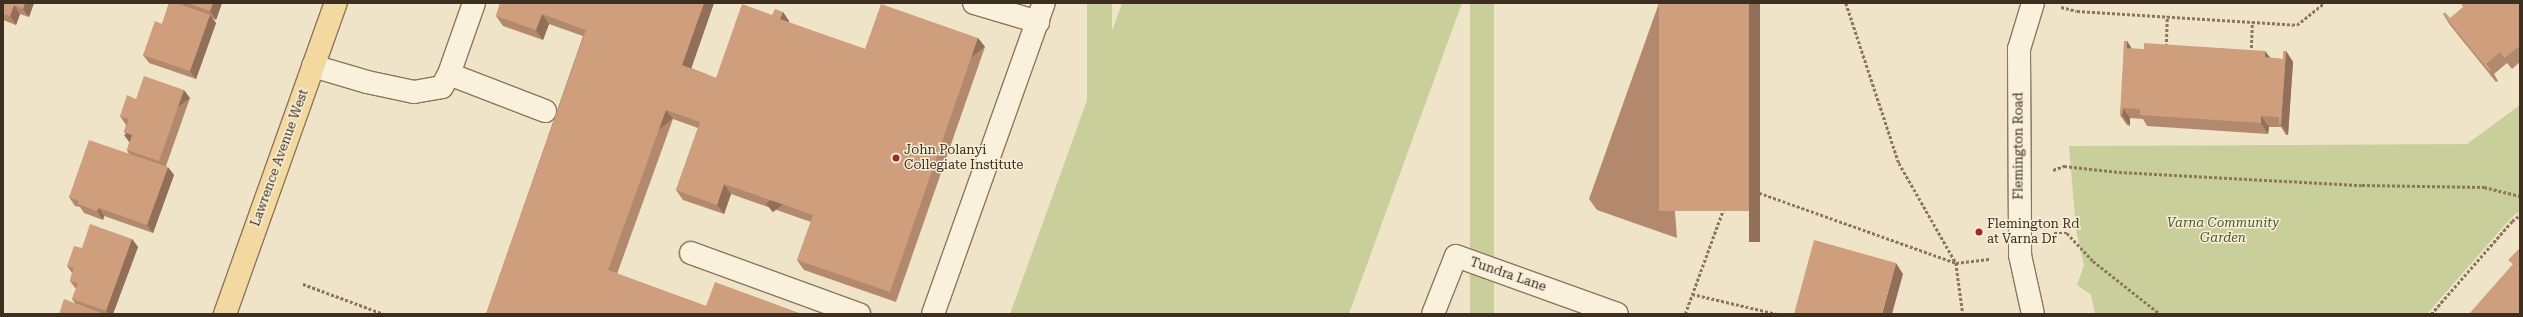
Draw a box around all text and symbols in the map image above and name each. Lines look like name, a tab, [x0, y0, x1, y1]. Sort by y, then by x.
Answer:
street label: Lawrence Avenue West	[248, 87, 312, 229]
street label: Flemington Road	[2011, 92, 2027, 200]
place label: John Polanyi Collegiate Institute	[904, 143, 1023, 174]
marker: John Polanyi Collegiate Institute	[891, 153, 901, 163]
park label: Varna Community Garden	[2167, 216, 2279, 247]
place label: Flemington Rd at Varna Dr	[1987, 217, 2079, 248]
marker: Flemington Rd at Varna Dr	[1974, 227, 1984, 237]
street label: Tundra Lane	[1468, 255, 1548, 295]

